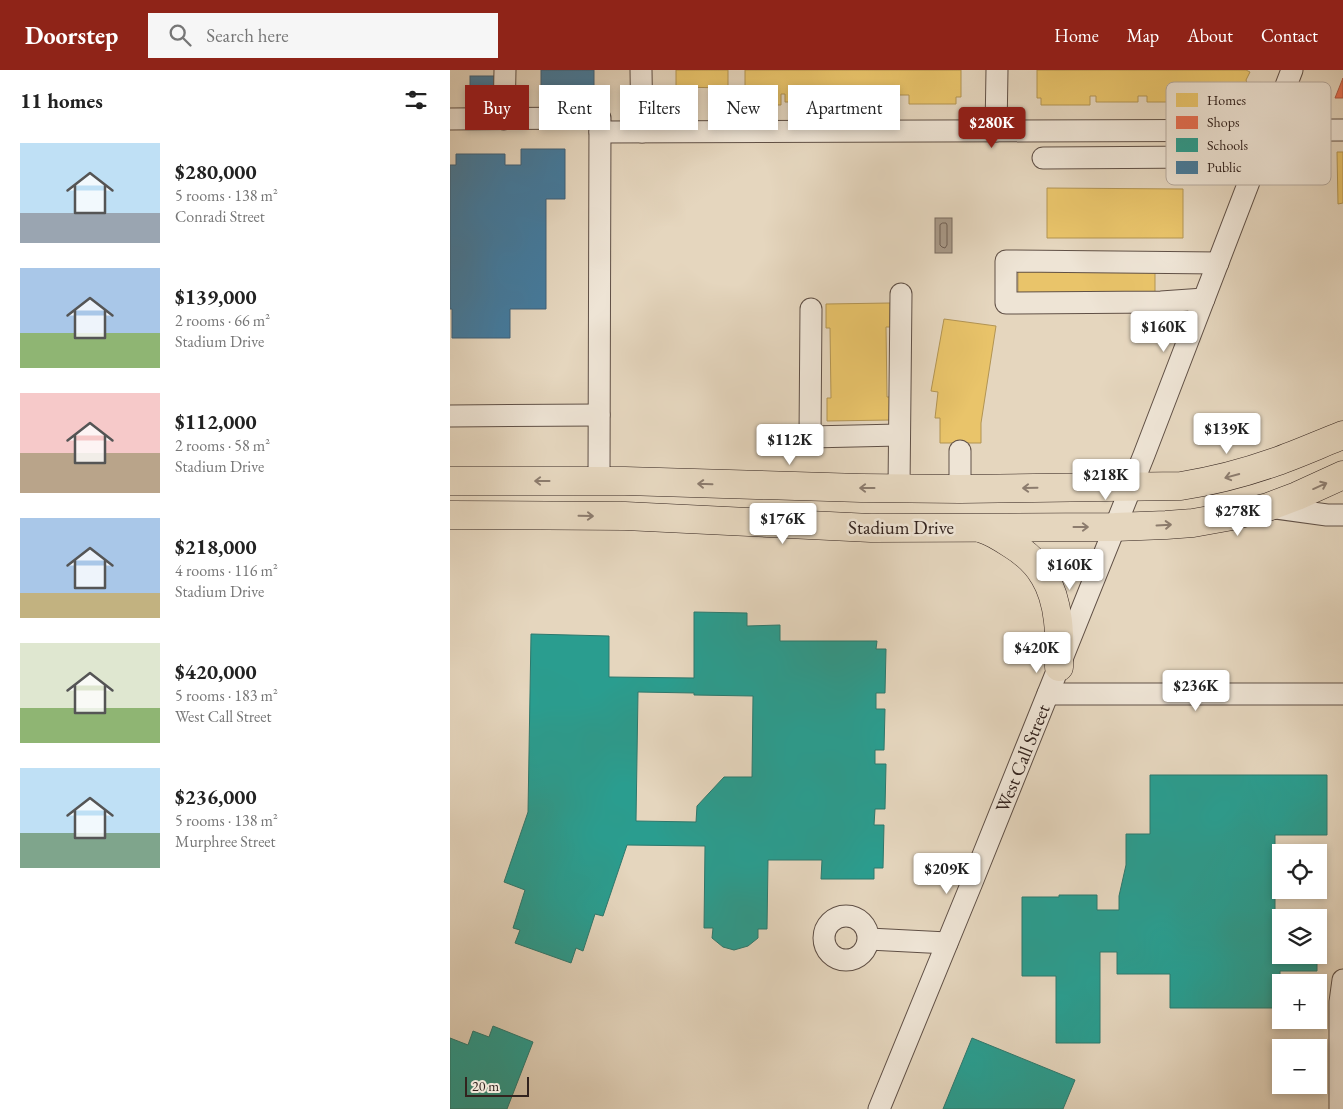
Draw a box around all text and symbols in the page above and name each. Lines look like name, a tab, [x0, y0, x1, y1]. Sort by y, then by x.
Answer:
search box	[148, 13, 498, 58]
text: Doorstep	[25, 20, 118, 51]
icon: search	[166, 21, 194, 49]
text: Search here	[206, 23, 289, 48]
text: Home	[1054, 24, 1099, 47]
text: Map	[1127, 24, 1159, 47]
text: About	[1187, 24, 1233, 47]
text: Contact	[1261, 24, 1318, 47]
legend	[1166, 82, 1331, 185]
chip: Buy	[465, 85, 529, 130]
chip: Rent	[539, 85, 610, 130]
chip: Filters	[620, 85, 698, 130]
chip: New	[708, 85, 778, 130]
chip: Apartment	[788, 85, 900, 130]
icon: filters	[402, 86, 430, 114]
text: 11 homes	[20, 87, 103, 114]
text: Homes	[1207, 91, 1247, 109]
pin: $280K	[957, 106, 1027, 149]
text: $280K	[970, 112, 1014, 133]
text: Shops	[1207, 113, 1240, 131]
text: Schools	[1207, 136, 1248, 154]
text: $280,000	[175, 158, 257, 185]
text: Public	[1207, 158, 1242, 176]
icon: home	[60, 163, 120, 223]
text: 5 rooms · 138 m²	[175, 185, 278, 206]
text: Conradi Street	[175, 206, 265, 227]
text: $139,000	[175, 283, 257, 310]
icon: home	[60, 288, 120, 348]
text: 2 rooms · 66 m²	[175, 310, 270, 331]
pin: $160K	[1129, 310, 1199, 353]
text: $160K	[1142, 316, 1186, 337]
text: Stadium Drive	[175, 331, 264, 352]
text: $112,000	[175, 408, 257, 435]
pin: $139K	[1192, 412, 1262, 455]
icon: home	[60, 413, 120, 473]
text: $139K	[1205, 418, 1249, 439]
pin: $112K	[755, 424, 825, 466]
text: $112K	[768, 429, 812, 450]
text: 2 rooms · 58 m²	[175, 435, 270, 456]
text: Stadium Drive	[175, 456, 264, 477]
pin: $218K	[1071, 458, 1141, 501]
text: $218K	[1084, 464, 1128, 485]
one-way arrow	[1224, 471, 1240, 481]
one-way arrow	[535, 476, 551, 486]
one-way arrow	[697, 479, 713, 488]
one-way arrow	[1312, 480, 1327, 490]
one-way arrow	[859, 483, 876, 493]
one-way arrow	[1022, 483, 1038, 493]
pin: $278K	[1203, 494, 1273, 537]
text: $278K	[1216, 500, 1260, 521]
pin: $176K	[748, 502, 818, 545]
text: $176K	[761, 508, 805, 529]
one-way arrow	[578, 511, 594, 521]
street label: Stadium Drive	[848, 515, 954, 540]
one-way arrow	[1155, 521, 1171, 530]
one-way arrow	[1072, 522, 1089, 532]
text: $218,000	[175, 533, 257, 560]
icon: home	[60, 538, 120, 598]
pin: $160K	[1035, 548, 1105, 591]
text: $160K	[1048, 554, 1092, 575]
text: 4 rooms · 116 m²	[175, 560, 278, 581]
text: Stadium Drive	[175, 581, 264, 602]
pin: $420K	[1002, 632, 1072, 674]
text: $420K	[1015, 637, 1059, 658]
text: $420,000	[175, 658, 257, 685]
icon: home	[60, 663, 120, 723]
pin: $236K	[1161, 670, 1231, 712]
text: $236K	[1174, 675, 1218, 696]
text: 5 rooms · 183 m²	[175, 685, 278, 706]
street label: West Call Street	[989, 700, 1056, 816]
text: West Call Street	[175, 706, 271, 727]
text: $236,000	[175, 783, 257, 810]
icon: home	[60, 788, 120, 848]
text: 5 rooms · 138 m²	[175, 810, 278, 831]
text: Murphree Street	[175, 831, 276, 852]
map controls	[1272, 844, 1327, 1094]
button: locate	[1272, 844, 1327, 899]
pin: $209K	[912, 852, 982, 895]
text: $209K	[925, 858, 969, 879]
button: layers	[1272, 909, 1327, 964]
button: +	[1272, 974, 1327, 1029]
button: −	[1272, 1039, 1327, 1094]
scale bar	[465, 1074, 529, 1097]
text: 20 m	[472, 1077, 499, 1095]

